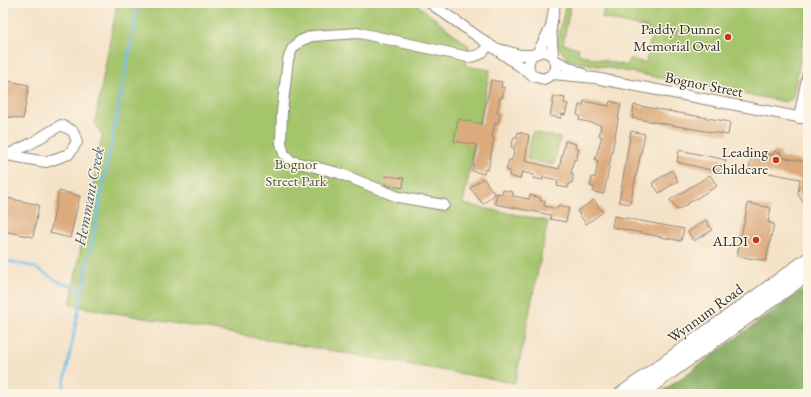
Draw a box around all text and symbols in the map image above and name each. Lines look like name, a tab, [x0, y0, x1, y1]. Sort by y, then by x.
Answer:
place label: Paddy Dunne Memorial Oval	[633, 19, 720, 55]
marker: Paddy Dunne Memorial Oval	[723, 32, 733, 42]
street label: Bognor Street	[663, 67, 745, 101]
place label: Leading Childcare	[712, 142, 768, 178]
water label: Hemmant Creek	[69, 144, 109, 248]
park label: Bognor Street Park	[265, 154, 328, 190]
marker: Leading Childcare	[771, 155, 781, 165]
place label: ALDI	[711, 231, 748, 250]
marker: ALDI	[751, 235, 761, 245]
street label: Wynnum Road	[664, 279, 747, 347]

